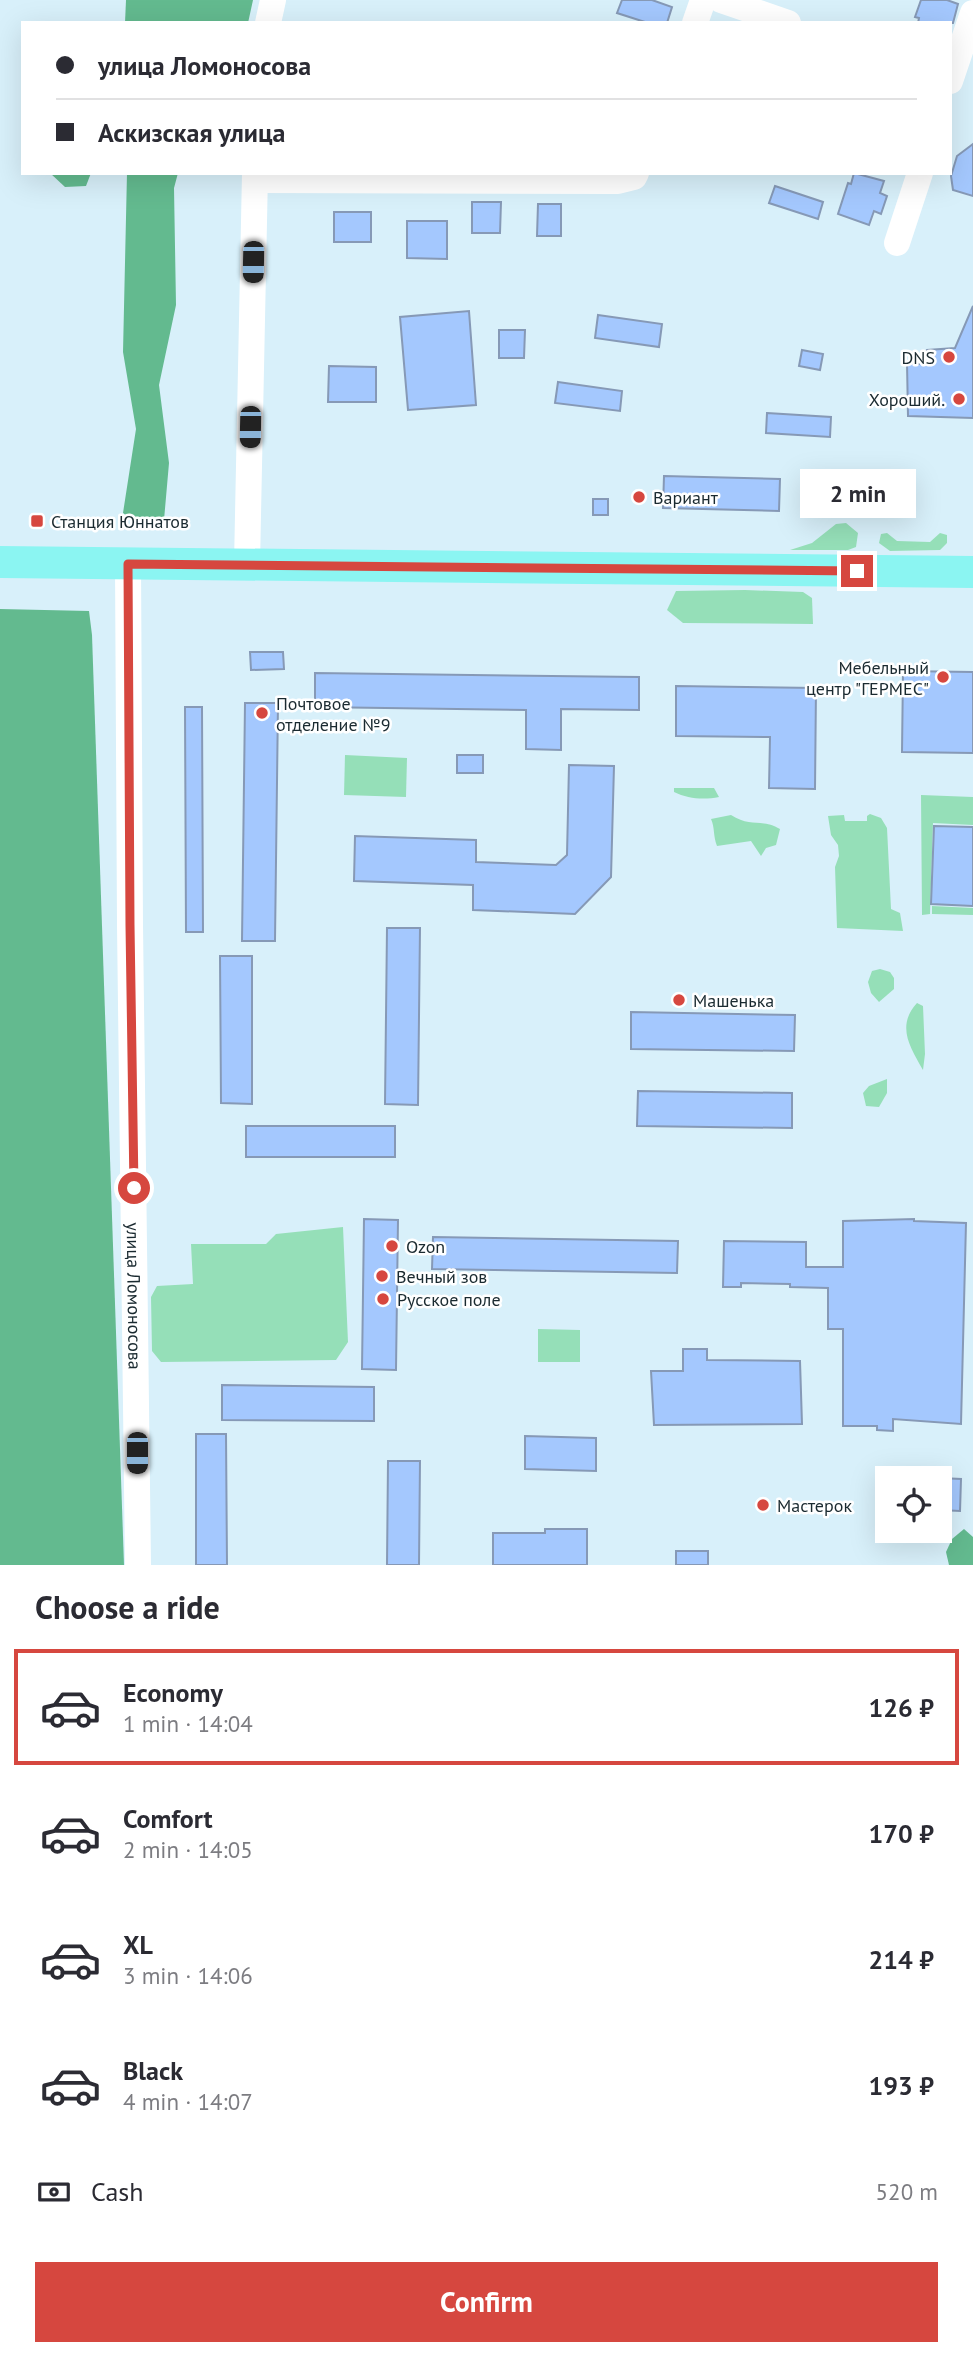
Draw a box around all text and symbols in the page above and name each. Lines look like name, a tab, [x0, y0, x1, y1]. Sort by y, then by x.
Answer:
text: улица Ломоносова	[98, 49, 311, 82]
text: Аскизская улица	[98, 116, 285, 149]
car	[243, 241, 264, 283]
place label: DNS	[902, 346, 935, 369]
marker: DNS	[941, 349, 957, 365]
place label: Хороший.	[869, 388, 945, 411]
marker: Хороший.	[951, 391, 967, 407]
car	[240, 406, 261, 448]
callout: 2 min	[799, 470, 915, 518]
text: 2 min	[830, 479, 886, 508]
place label: Вариант	[653, 486, 719, 509]
marker: Вариант	[631, 489, 647, 505]
place label: Станция Юннатов	[51, 510, 189, 533]
marker: Станция Юннатов	[29, 513, 45, 529]
route end	[841, 555, 873, 587]
place label: Мебельный центр "ГЕРМЕС"	[806, 656, 929, 700]
marker: Мебельный центр "ГЕРМЕС"	[935, 669, 951, 685]
place label: Почтовое отделение №9	[276, 692, 391, 736]
marker: Почтовое отделение №9	[254, 705, 270, 721]
place label: Машенька	[693, 989, 774, 1012]
marker: Машенька	[671, 992, 687, 1008]
route start	[118, 1172, 150, 1204]
street label: улица Ломоносова	[122, 1222, 147, 1370]
place label: Ozon	[406, 1235, 445, 1258]
marker: Ozon	[384, 1238, 400, 1254]
place label: Вечный зов	[396, 1265, 487, 1288]
marker: Вечный зов	[374, 1268, 390, 1284]
place label: Русское поле	[397, 1288, 501, 1311]
marker: Русское поле	[375, 1291, 391, 1307]
car	[127, 1432, 148, 1474]
map controls	[875, 1466, 952, 1543]
button: locate	[875, 1466, 952, 1543]
place label: Мастерок	[777, 1494, 852, 1517]
marker: Мастерок	[755, 1497, 771, 1513]
text: Choose a ride	[35, 1586, 220, 1628]
icon: car	[39, 1676, 102, 1739]
text: Economy	[123, 1676, 223, 1709]
text: 126 ₽	[868, 1691, 934, 1724]
text: 1 min · 14:04	[123, 1709, 253, 1738]
icon: car	[39, 1802, 102, 1865]
text: Comfort	[123, 1802, 213, 1835]
text: 170 ₽	[868, 1817, 934, 1850]
text: 2 min · 14:05	[123, 1835, 253, 1864]
icon: car	[39, 1928, 102, 1991]
text: XL	[123, 1928, 153, 1961]
text: 214 ₽	[868, 1943, 934, 1976]
text: 3 min · 14:06	[123, 1961, 253, 1990]
icon: car	[39, 2054, 102, 2117]
text: Black	[123, 2054, 183, 2087]
text: 193 ₽	[868, 2069, 934, 2102]
text: 4 min · 14:07	[123, 2087, 253, 2116]
icon: cash	[35, 2173, 73, 2211]
text: Cash	[91, 2175, 143, 2208]
text: 520 m	[876, 2177, 938, 2206]
button: Confirm	[35, 2262, 938, 2342]

